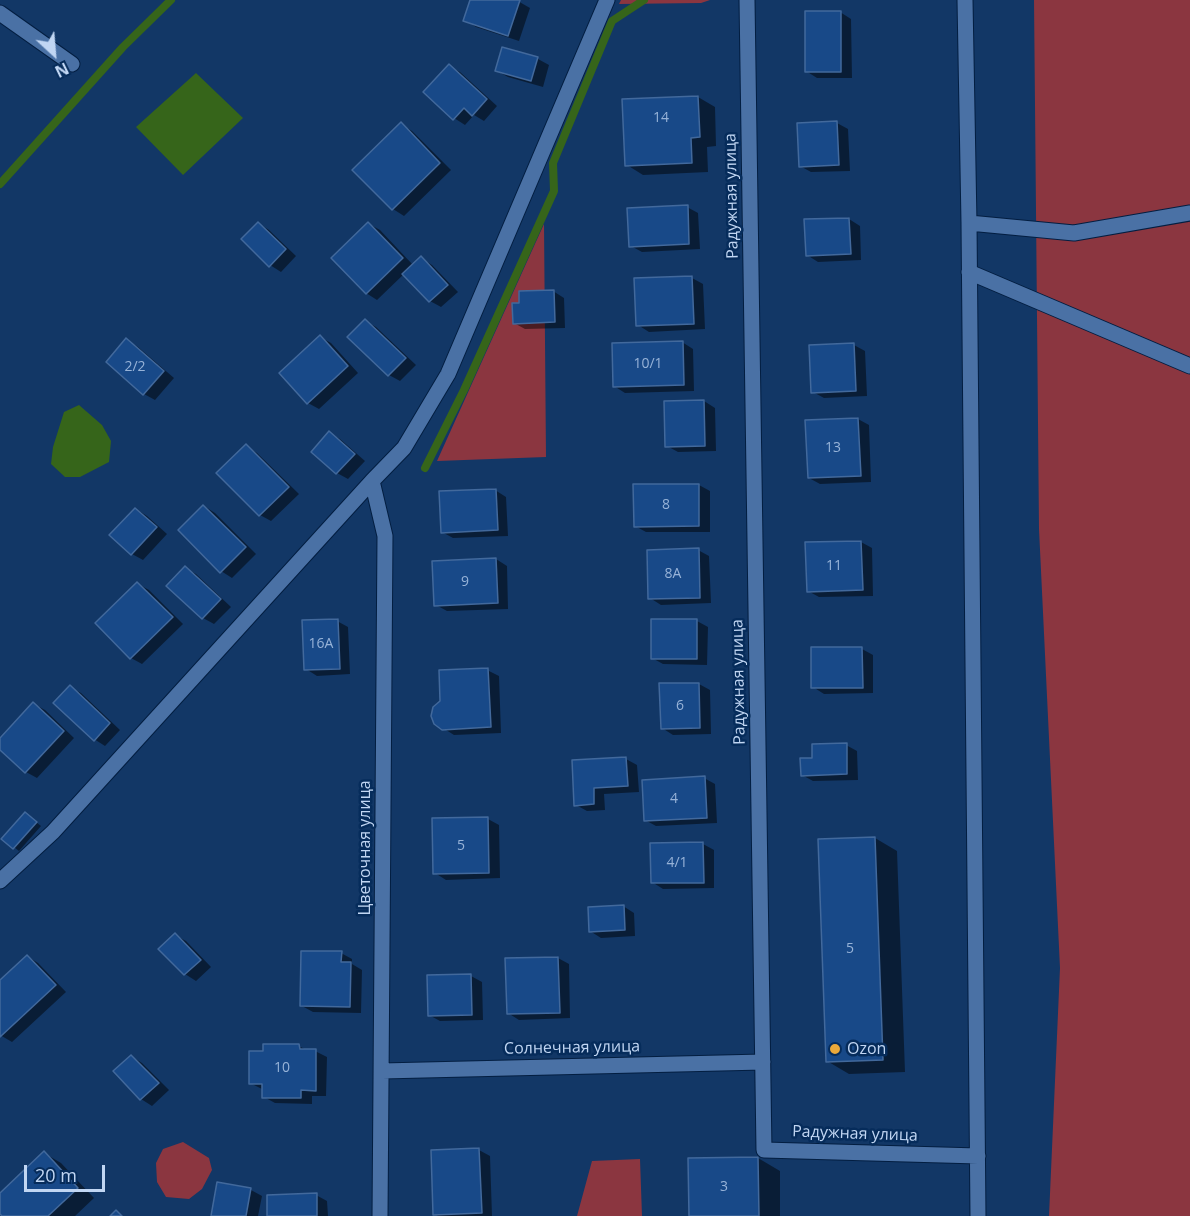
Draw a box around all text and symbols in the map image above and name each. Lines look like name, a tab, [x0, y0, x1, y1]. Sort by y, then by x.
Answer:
north arrow	[24, 24, 84, 84]
text: N	[51, 57, 73, 83]
house number: 14	[653, 110, 669, 126]
street label: Радужная улица	[721, 133, 743, 259]
house number: 10/1	[633, 356, 663, 372]
house number: 2/2	[124, 359, 146, 375]
house number: 13	[825, 440, 841, 456]
house number: 8	[662, 497, 670, 513]
house number: 11	[826, 558, 842, 574]
house number: 8А	[665, 566, 681, 582]
house number: 9	[461, 574, 469, 590]
street label: Радужная улица	[728, 619, 750, 745]
house number: 16А	[309, 636, 333, 652]
house number: 6	[676, 698, 684, 714]
street label: Цветочная улица	[355, 780, 375, 916]
house number: 4	[670, 791, 678, 807]
house number: 5	[457, 838, 465, 854]
house number: 4/1	[666, 855, 688, 871]
house number: 5	[846, 941, 854, 957]
street label: Солнечная улица	[504, 1037, 640, 1059]
place label: Ozon	[847, 1039, 886, 1059]
marker: Ozon	[828, 1042, 842, 1056]
house number: 10	[274, 1060, 290, 1076]
street label: Радужная улица	[792, 1122, 918, 1146]
scale bar	[27, 1153, 108, 1191]
text: 20 m	[35, 1163, 77, 1187]
house number: 3	[720, 1179, 728, 1195]

